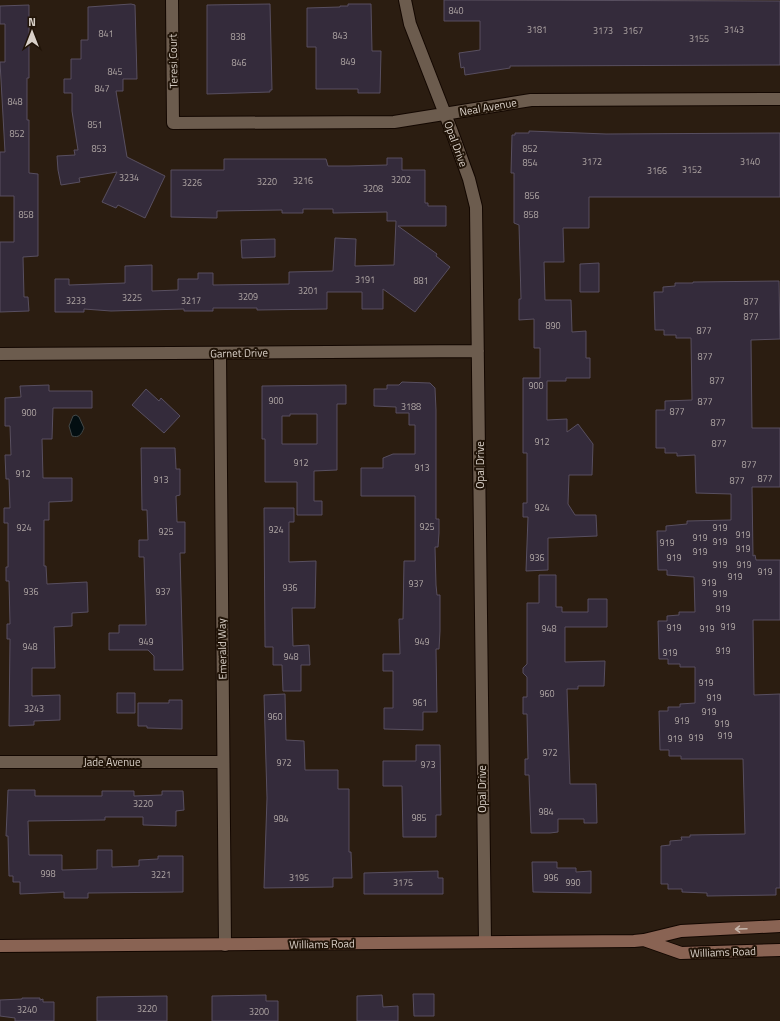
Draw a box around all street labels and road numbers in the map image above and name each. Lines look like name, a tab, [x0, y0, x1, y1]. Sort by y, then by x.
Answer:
street label: Teresi Court	[165, 33, 181, 89]
street label: Neal Avenue	[458, 94, 518, 120]
street label: Opal Drive	[440, 119, 472, 170]
street label: Garnet Drive	[210, 344, 269, 362]
street label: Opal Drive	[472, 441, 488, 489]
street label: Emerald Way	[213, 618, 231, 680]
street label: Jade Avenue	[84, 754, 141, 770]
street label: Opal Drive	[474, 765, 490, 813]
street label: Williams Road	[289, 935, 355, 953]
street label: Williams Road	[690, 943, 756, 961]

